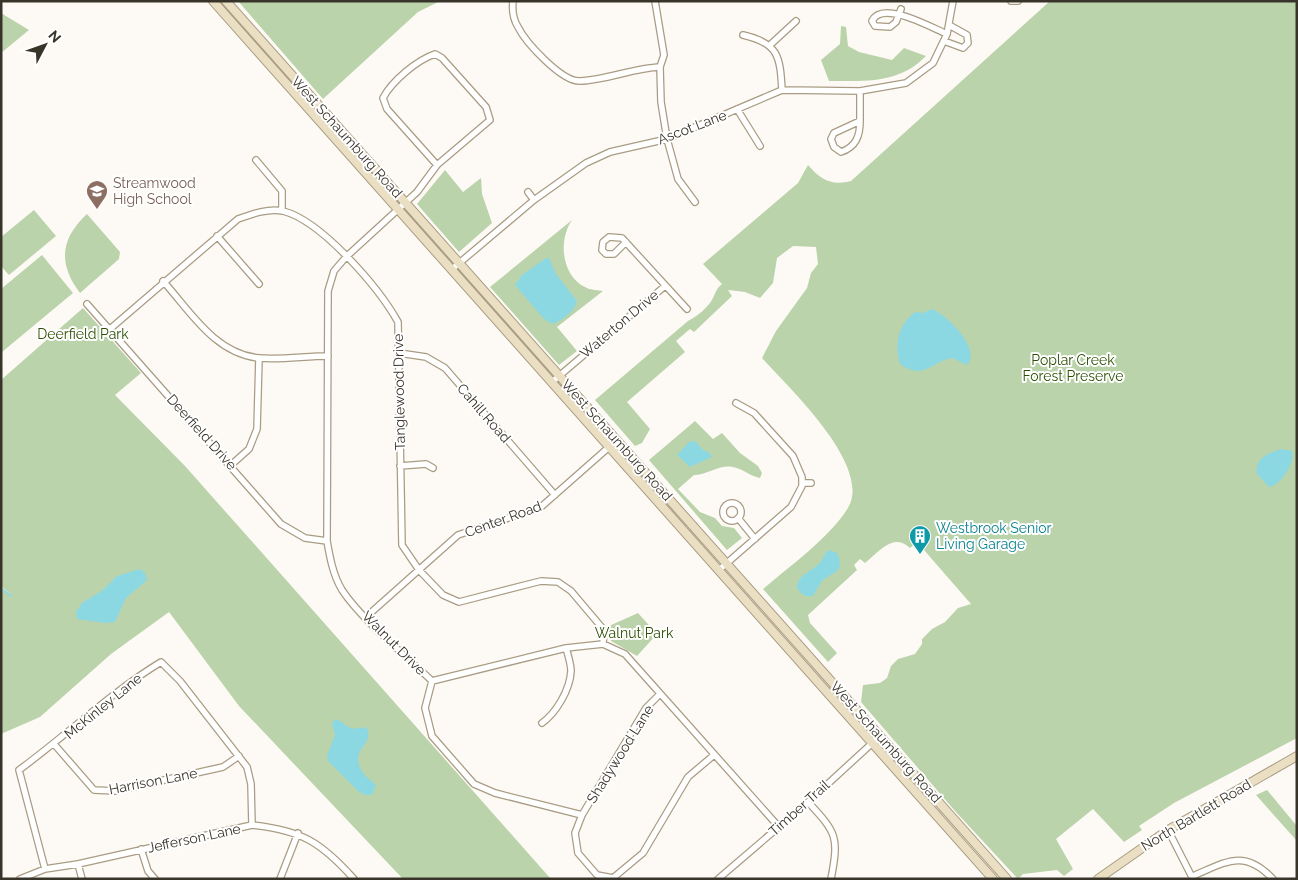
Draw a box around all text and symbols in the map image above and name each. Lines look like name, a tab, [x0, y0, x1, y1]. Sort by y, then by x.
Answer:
north arrow	[20, 20, 70, 70]
text: N	[45, 27, 64, 46]
street label: West Schaumburg Road	[288, 73, 406, 201]
street label: Ascot Lane	[655, 107, 729, 147]
place label: Streamwood High School	[113, 175, 196, 207]
school or university icon: Streamwood High School	[85, 179, 109, 210]
street label: Waterton Drive	[577, 287, 661, 361]
park label: Deerfield Park	[37, 326, 129, 342]
street label: Tanglewood Drive	[390, 333, 408, 451]
park label: Poplar Creek Forest Preserve	[1023, 352, 1123, 384]
street label: West Schaumburg Road	[558, 376, 676, 504]
street label: Cahill Road	[454, 380, 514, 446]
street label: Deerfield Drive	[164, 391, 240, 473]
street label: Center Road	[462, 498, 544, 540]
place label: Westbrook Senior Living Garage	[936, 520, 1052, 552]
building icon: Westbrook Senior Living Garage	[908, 524, 932, 555]
street label: Walnut Drive	[359, 608, 429, 678]
park label: Walnut Park	[595, 625, 674, 641]
street label: McKinley Lane	[61, 670, 145, 742]
street label: West Schaumburg Road	[827, 678, 945, 806]
street label: Shadywood Lane	[583, 702, 657, 806]
street label: Harrison Lane	[107, 765, 199, 797]
street label: North Bartlett Road	[1138, 776, 1254, 854]
street label: Timber Trail	[766, 777, 833, 839]
street label: Jefferson Lane	[146, 820, 242, 856]

